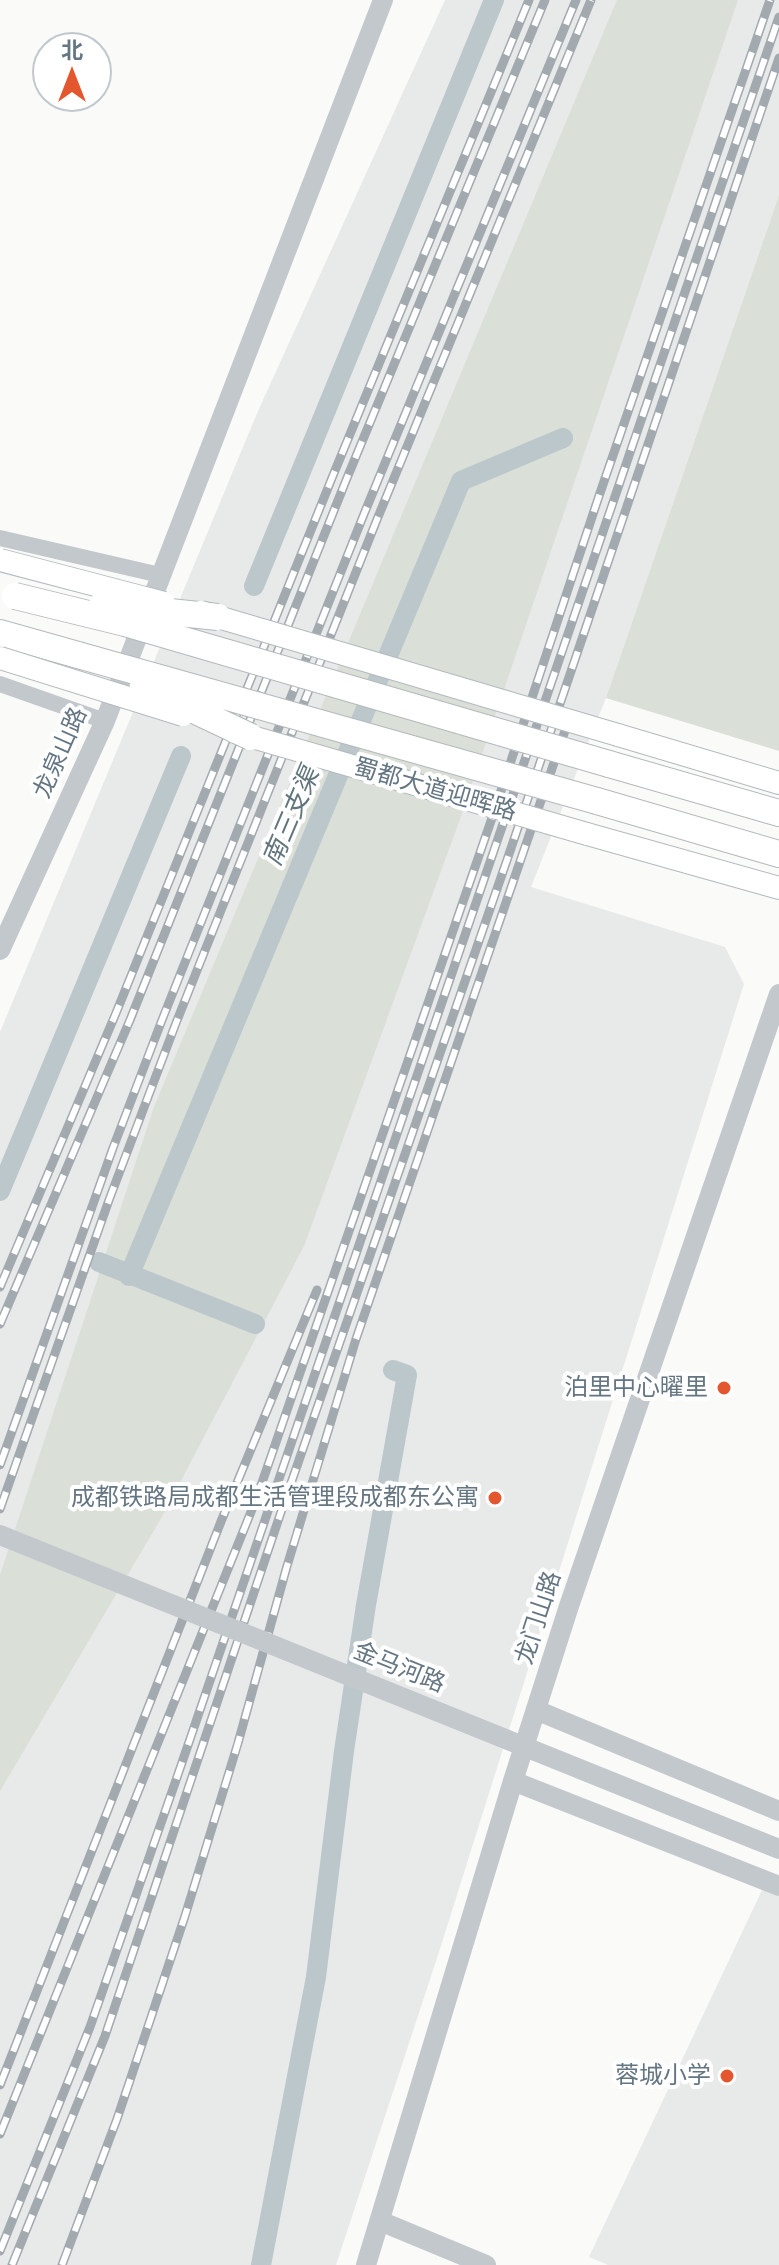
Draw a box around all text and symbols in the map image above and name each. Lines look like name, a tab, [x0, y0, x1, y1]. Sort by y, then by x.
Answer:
north arrow	[32, 32, 112, 112]
text: 北	[61, 36, 83, 64]
street label: 龙泉山路	[28, 703, 94, 803]
street label: 蜀都大道迎晖路	[350, 753, 520, 827]
water label: 南三支渠	[257, 763, 327, 871]
place label: 泊里中心曜里	[564, 1374, 708, 1402]
marker: 泊里中心曜里	[715, 1379, 733, 1397]
place label: 成都铁路局成都生活管理段成都东公寓	[71, 1484, 479, 1512]
marker: 成都铁路局成都生活管理段成都东公寓	[486, 1489, 504, 1507]
street label: 龙门山路	[510, 1568, 568, 1668]
street label: 金马河路	[349, 1637, 449, 1699]
place label: 蓉城小学	[615, 2062, 711, 2090]
marker: 蓉城小学	[718, 2067, 736, 2085]

